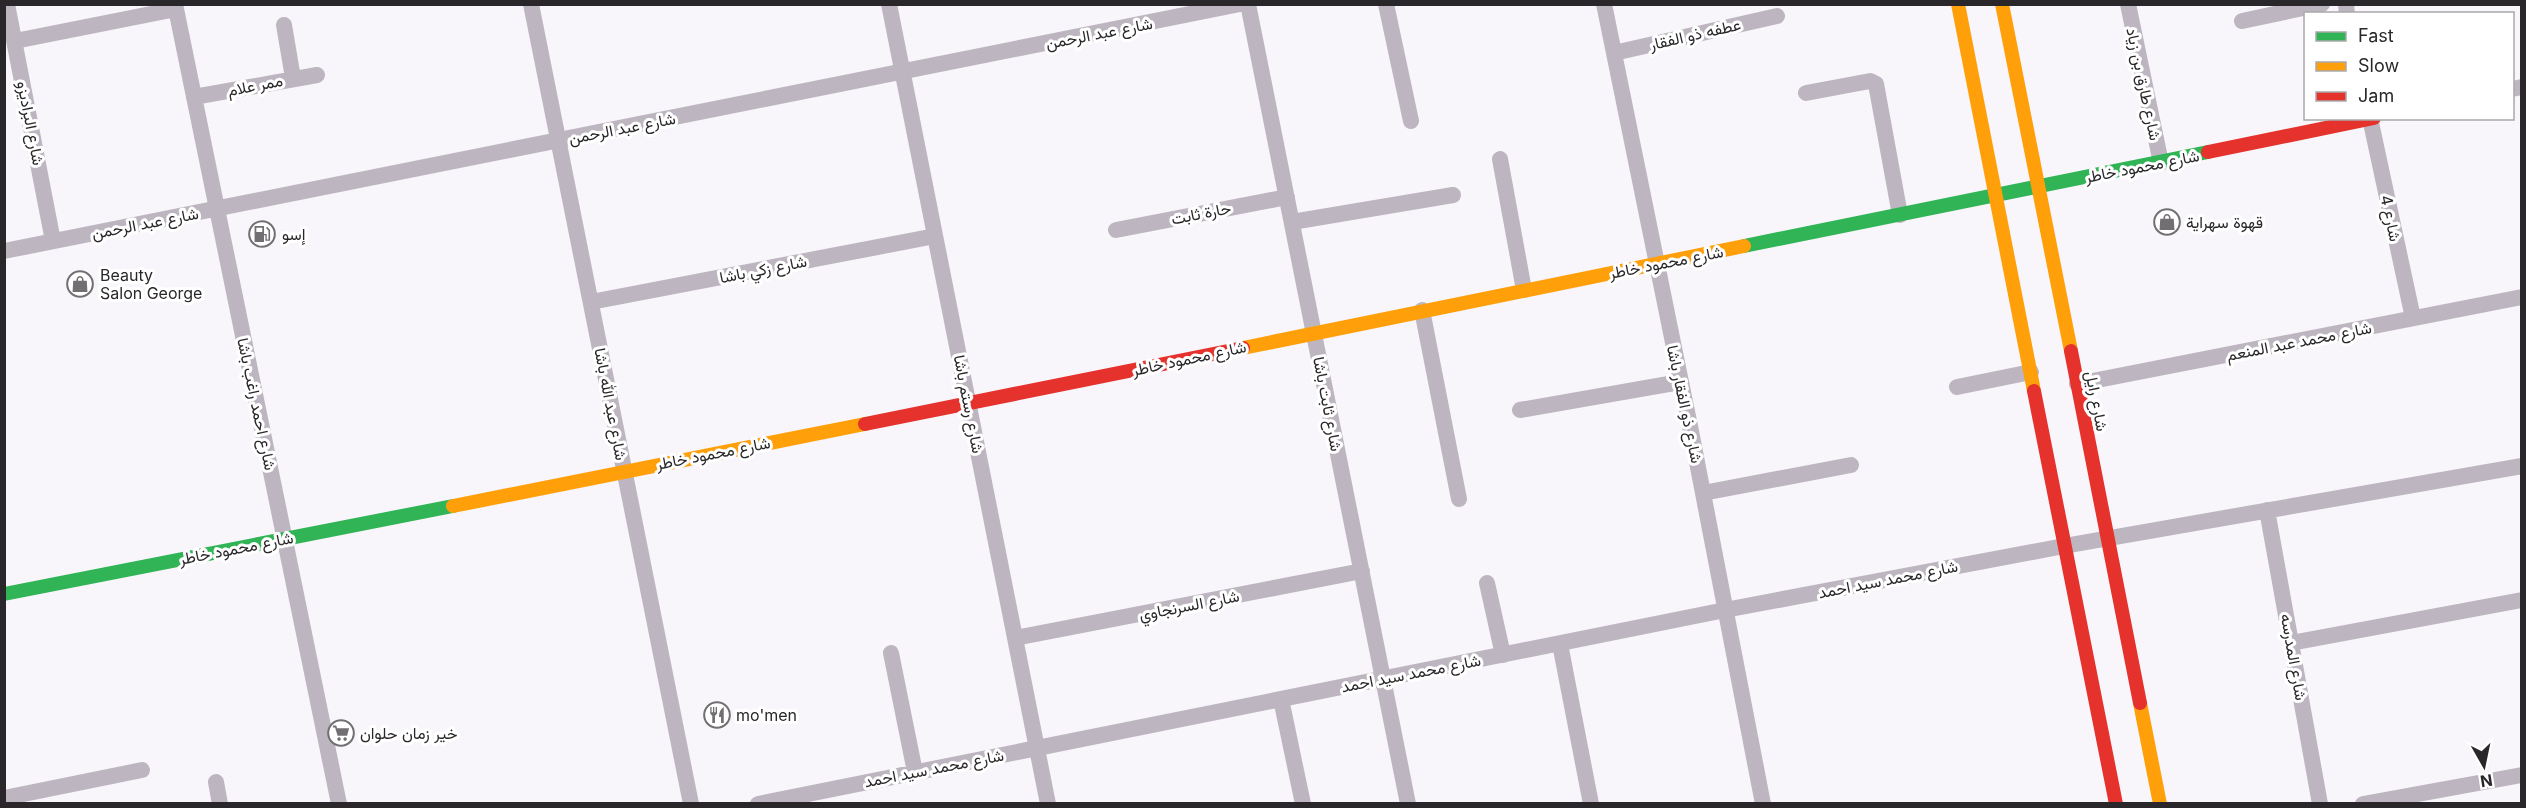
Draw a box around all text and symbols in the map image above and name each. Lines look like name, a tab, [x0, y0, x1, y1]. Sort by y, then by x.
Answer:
legend	[2304, 12, 2514, 120]
street label: شارع عبد الرحمن	[1044, 13, 1154, 55]
street label: عطفه ذو الفقار	[1646, 14, 1743, 55]
text: Fast	[2358, 25, 2394, 46]
street label: شارع طارق بن زياد	[2120, 26, 2166, 143]
text: Slow	[2358, 55, 2399, 76]
street label: ممر علام	[226, 70, 285, 101]
street label: شارع البراديزو	[11, 79, 49, 167]
text: Jam	[2358, 85, 2394, 106]
street label: شارع عبد الرحمن	[567, 108, 677, 150]
street label: شارع محمود خاطر	[2082, 145, 2201, 189]
street label: شارع 4	[2374, 193, 2406, 243]
street label: حارة ثابت	[1170, 197, 1233, 230]
street label: شارع عبد الرحمن	[90, 203, 200, 245]
shop icon: قهوة سهراية	[2152, 207, 2182, 237]
place label: قهوة سهراية	[2186, 212, 2263, 233]
fuel station icon: إسو	[247, 219, 277, 249]
place label: إسو	[282, 224, 306, 245]
street label: شارع محمود خاطر	[1606, 241, 1725, 285]
street label: شارع زكي باشا	[718, 251, 809, 291]
place label: Beauty Salon George	[100, 265, 202, 303]
shop icon: Beauty Salon George	[65, 269, 95, 299]
street label: شارع محمد عبد المنعم	[2225, 317, 2374, 367]
street label: شارع احمد راغب باشا	[231, 336, 281, 472]
street label: شارع محمود خاطر	[1129, 336, 1248, 382]
street label: شارع ذو الفقار باشا	[1661, 343, 1707, 465]
street label: شارع عبد الله باشا	[588, 346, 632, 462]
street label: شارع رستم باشا	[948, 353, 988, 455]
street label: شارع ثابت باشا	[1307, 355, 1347, 453]
street label: شارع رايل	[2079, 369, 2113, 433]
street label: شارع محمود خاطر	[653, 432, 772, 476]
street label: شارع محمود خاطر	[176, 527, 295, 571]
street label: شارع محمد سيد احمد	[1816, 556, 1960, 604]
street label: شارع السرنجاوي	[1137, 585, 1242, 628]
street label: شارع المدرسه	[2275, 612, 2311, 702]
street label: شارع محمد سيد احمد	[1339, 650, 1483, 698]
restaurant icon: mo'men	[702, 700, 732, 730]
place label: mo'men	[736, 705, 797, 725]
supermarket icon: خير زمان حلوان	[326, 718, 356, 748]
place label: خير زمان حلوان	[360, 723, 458, 744]
north arrow	[2454, 736, 2514, 796]
street label: شارع محمد سيد احمد	[862, 745, 1006, 793]
text: N	[2479, 770, 2494, 792]

